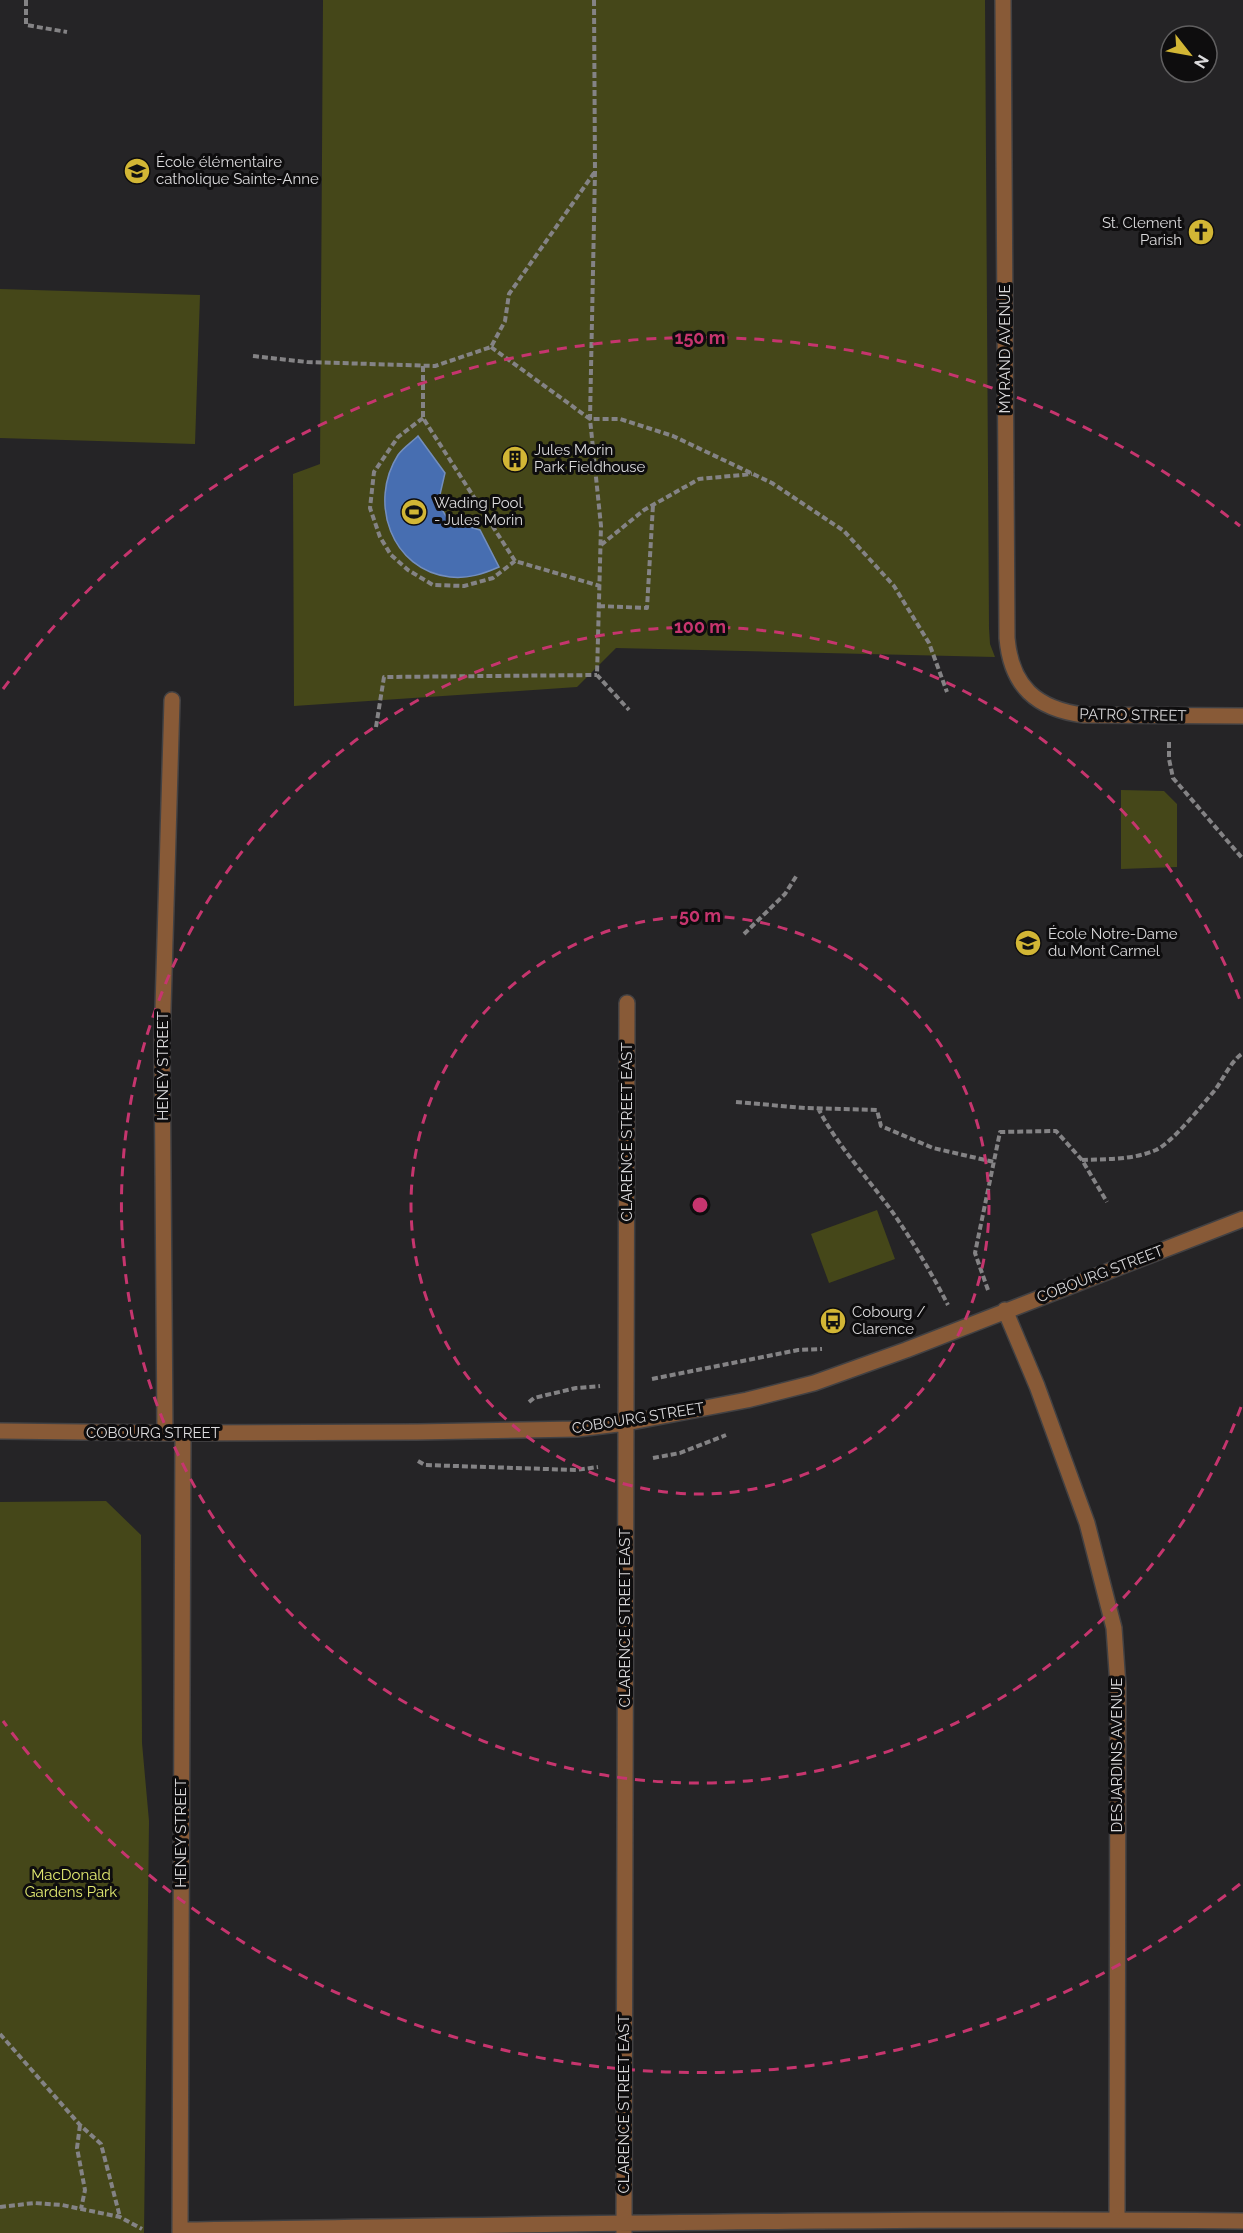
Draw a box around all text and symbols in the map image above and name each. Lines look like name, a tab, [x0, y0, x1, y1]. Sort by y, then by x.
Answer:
north arrow	[1159, 24, 1219, 84]
text: N	[1190, 51, 1213, 72]
place label: École élémentaire catholique Sainte-Anne	[156, 153, 319, 188]
school or university icon: École élémentaire catholique Sainte-Anne	[122, 156, 152, 186]
place label: St. Clement Parish	[1102, 214, 1182, 249]
church icon: St. Clement Parish	[1186, 217, 1216, 247]
street label: MYRAND AVENUE	[996, 284, 1014, 414]
text: 150 m	[675, 327, 726, 348]
place label: Jules Morin Park Fieldhouse	[534, 441, 646, 476]
building icon: Jules Morin Park Fieldhouse	[500, 444, 530, 474]
place label: Wading Pool - Jules Morin	[434, 494, 524, 529]
sports icon: Wading Pool - Jules Morin	[399, 497, 429, 527]
text: 100 m	[674, 616, 726, 637]
street label: PATRO STREET	[1079, 705, 1187, 725]
text: 50 m	[679, 905, 721, 926]
place label: École Notre-Dame du Mont Carmel	[1048, 925, 1178, 960]
school or university icon: École Notre-Dame du Mont Carmel	[1013, 928, 1043, 958]
street label: HENEY STREET	[154, 1011, 172, 1121]
street label: CLARENCE STREET EAST	[618, 1042, 636, 1222]
centre of rings	[690, 1195, 710, 1215]
street label: COBOURG STREET	[1034, 1242, 1166, 1306]
place label: Cobourg / Clarence	[852, 1303, 926, 1338]
bus stop icon: Cobourg / Clarence	[818, 1306, 848, 1336]
street label: COBOURG STREET	[570, 1399, 706, 1437]
street label: COBOURG STREET	[86, 1424, 220, 1442]
street label: CLARENCE STREET EAST	[616, 1528, 634, 1708]
street label: DESJARDINS AVENUE	[1108, 1678, 1126, 1832]
street label: HENEY STREET	[172, 1778, 190, 1888]
park label: MacDonald Gardens Park	[25, 1866, 117, 1901]
street label: CLARENCE STREET EAST	[615, 2014, 633, 2194]

